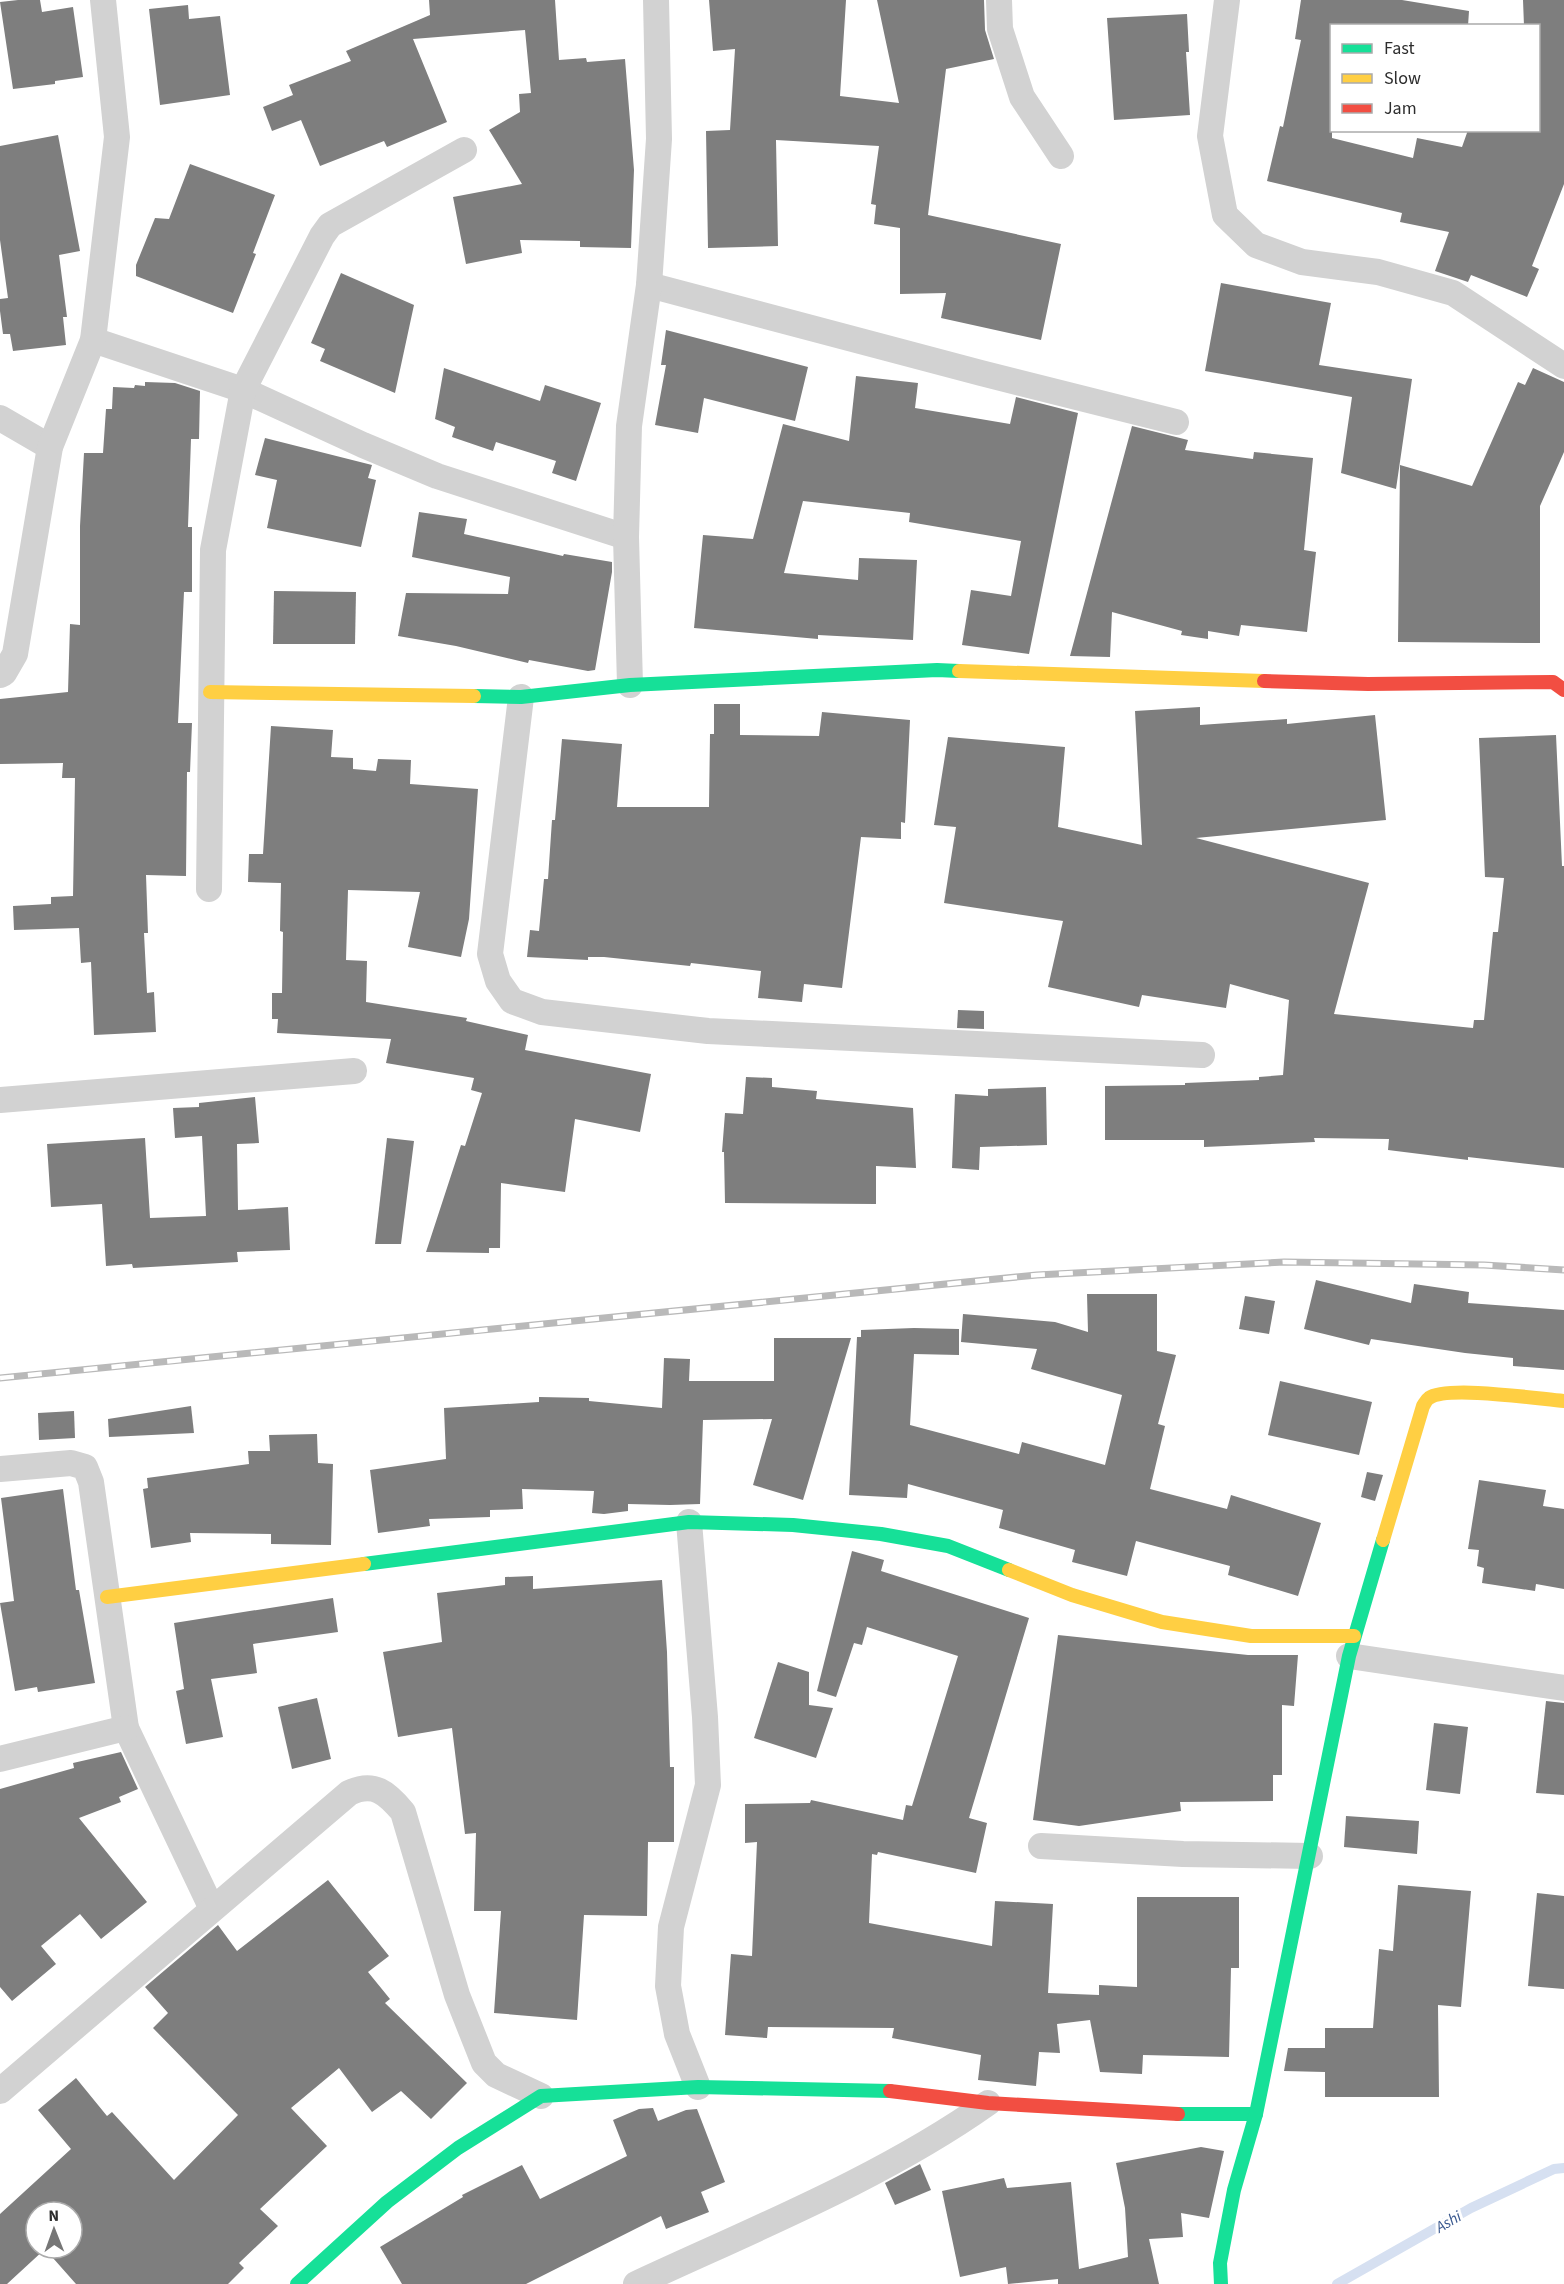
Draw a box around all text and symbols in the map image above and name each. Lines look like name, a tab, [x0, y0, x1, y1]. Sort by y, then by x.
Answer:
legend	[1330, 24, 1540, 132]
text: Fast	[1384, 36, 1415, 61]
text: Slow	[1384, 66, 1421, 91]
text: Jam	[1384, 96, 1417, 121]
north arrow	[24, 2200, 84, 2260]
text: N	[48, 2205, 59, 2227]
water label: Ashi	[1431, 2206, 1466, 2239]

